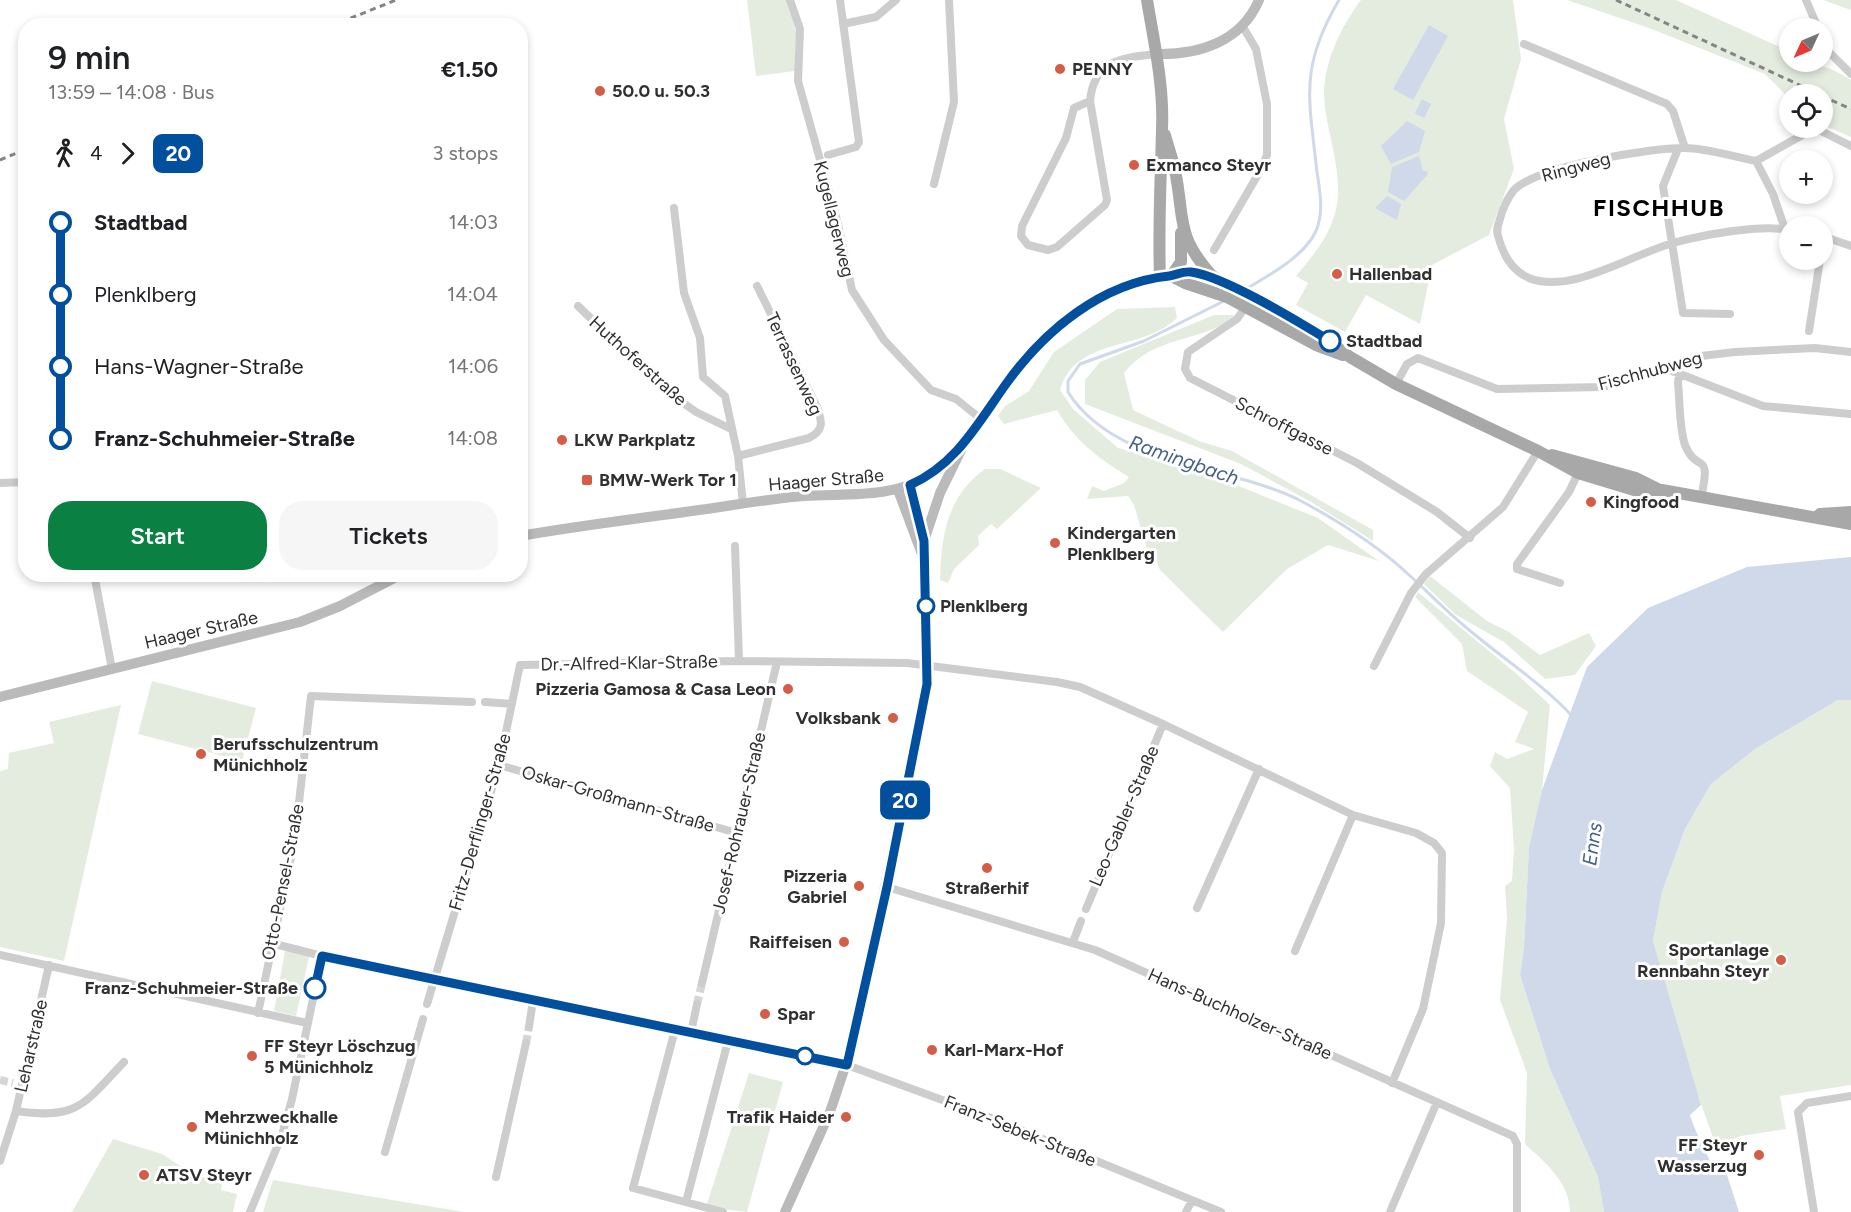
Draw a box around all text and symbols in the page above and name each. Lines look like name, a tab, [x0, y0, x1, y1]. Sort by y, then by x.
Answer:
north arrow	[1779, 18, 1833, 72]
map controls	[1779, 18, 1833, 270]
text: 9 min	[48, 38, 130, 77]
text: €1.50	[441, 56, 498, 83]
place label: PENNY	[1072, 58, 1133, 80]
marker: PENNY	[1053, 62, 1067, 76]
text: 13:59 – 14:08 · Bus	[48, 80, 214, 104]
place label: 50.0 u. 50.3	[612, 80, 710, 102]
marker: 50.0 u. 50.3	[593, 84, 607, 98]
button: locate	[1779, 84, 1833, 138]
icon: walk	[48, 137, 81, 170]
icon: forward	[111, 137, 144, 170]
text: 4	[90, 141, 102, 165]
text: 20	[165, 141, 191, 166]
text: 3 stops	[433, 141, 498, 165]
street label: Ringweg	[1539, 147, 1613, 187]
button: +	[1779, 150, 1833, 204]
place label: Exmanco Steyr	[1146, 154, 1271, 176]
street label: Kugellagerweg	[809, 158, 859, 280]
marker: Exmanco Steyr	[1127, 158, 1141, 172]
district label: FISCHHUB	[1593, 193, 1725, 222]
text: Stadtbad	[94, 209, 188, 236]
text: 14:03	[449, 210, 498, 234]
button: −	[1779, 216, 1833, 270]
place label: Hallenbad	[1349, 263, 1432, 285]
marker: Hallenbad	[1330, 267, 1344, 281]
text: Plenklberg	[94, 281, 197, 308]
text: 14:04	[447, 282, 498, 306]
street label: Terrassenweg	[761, 309, 827, 419]
street label: Huthoferstraße	[585, 311, 691, 411]
marker: Stadtbad	[1319, 330, 1341, 352]
place label: Stadtbad	[1346, 330, 1423, 352]
street label: Fischhubweg	[1596, 347, 1704, 395]
text: Hans-Wagner-Straße	[94, 353, 304, 380]
text: 14:06	[448, 354, 498, 378]
street label: Schroffgasse	[1231, 392, 1337, 460]
text: Franz-Schuhmeier-Straße	[94, 425, 355, 452]
text: 14:08	[447, 426, 498, 450]
place label: LKW Parkplatz	[574, 429, 696, 451]
water label: Ramingbach	[1126, 430, 1242, 490]
marker: LKW Parkplatz	[555, 433, 569, 447]
street label: Haager Straße	[767, 464, 885, 496]
place label: BMW-Werk Tor 1	[599, 469, 737, 491]
marker: BMW-Werk Tor 1	[580, 473, 594, 487]
place label: Kingfood	[1603, 491, 1679, 513]
marker: Kingfood	[1584, 495, 1598, 509]
button: Start	[48, 501, 267, 570]
button: Tickets	[279, 501, 498, 570]
place label: Kindergarten Plenklberg	[1067, 522, 1176, 565]
marker: Kindergarten Plenklberg	[1048, 536, 1062, 550]
place label: Plenklberg	[940, 595, 1028, 617]
marker: Plenklberg	[917, 597, 935, 615]
street label: Haager Straße	[142, 606, 260, 654]
street label: Dr.-Alfred-Klar-Straße	[540, 650, 718, 676]
place label: Pizzeria Gamosa & Casa Leon	[535, 678, 776, 700]
marker: Pizzeria Gamosa & Casa Leon	[781, 682, 795, 696]
place label: Volksbank	[796, 707, 881, 729]
marker: Volksbank	[886, 711, 900, 725]
street label: Josef-Rohrauer-Straße	[707, 730, 771, 916]
street label: Fritz-Derflinger-Straße	[444, 731, 516, 913]
place label: Berufsschulzentrum Münichholz	[213, 733, 378, 776]
street label: Leo-Gabler-Straße	[1084, 742, 1164, 890]
marker: Berufsschulzentrum Münichholz	[194, 747, 208, 761]
street label: Oskar-Großmann-Straße	[519, 761, 717, 837]
line badge: 20	[878, 780, 932, 820]
text: 20	[892, 788, 918, 813]
street label: Otto-Pensel-Straße	[257, 802, 309, 962]
water label: Enns	[1577, 820, 1607, 867]
marker: Straßerhif	[980, 861, 994, 875]
place label: Pizzeria Gabriel	[783, 865, 847, 908]
place label: Straßerhif	[945, 877, 1030, 899]
marker: Pizzeria Gabriel	[852, 879, 866, 893]
place label: Raiffeisen	[749, 931, 832, 953]
marker: Raiffeisen	[837, 935, 851, 949]
place label: Sportanlage Rennbahn Steyr	[1637, 939, 1769, 982]
marker: Sportanlage Rennbahn Steyr	[1774, 953, 1788, 967]
street label: Hans-Buchholzer-Straße	[1145, 963, 1336, 1065]
place label: Franz-Schuhmeier-Straße	[85, 977, 298, 999]
marker: Franz-Schuhmeier-Straße	[304, 977, 326, 999]
street label: Leharstraße	[10, 997, 52, 1095]
place label: Spar	[777, 1003, 815, 1025]
marker: Spar	[758, 1007, 772, 1021]
place label: FF Steyr Löschzug 5 Münichholz	[264, 1035, 416, 1078]
place label: Karl-Marx-Hof	[944, 1039, 1064, 1061]
marker: Karl-Marx-Hof	[925, 1043, 939, 1057]
unlabelled marker	[796, 1047, 814, 1065]
marker: FF Steyr Löschzug 5 Münichholz	[245, 1049, 259, 1063]
street label: Franz-Sebek-Straße	[941, 1090, 1099, 1172]
place label: Mehrzweckhalle Münichholz	[204, 1106, 338, 1149]
place label: Trafik Haider	[727, 1106, 834, 1128]
marker: Trafik Haider	[839, 1110, 853, 1124]
marker: Mehrzweckhalle Münichholz	[185, 1120, 199, 1134]
place label: FF Steyr Wasserzug	[1657, 1134, 1747, 1177]
marker: FF Steyr Wasserzug	[1752, 1148, 1766, 1162]
place label: ATSV Steyr	[156, 1164, 252, 1186]
marker: ATSV Steyr	[137, 1168, 151, 1182]

